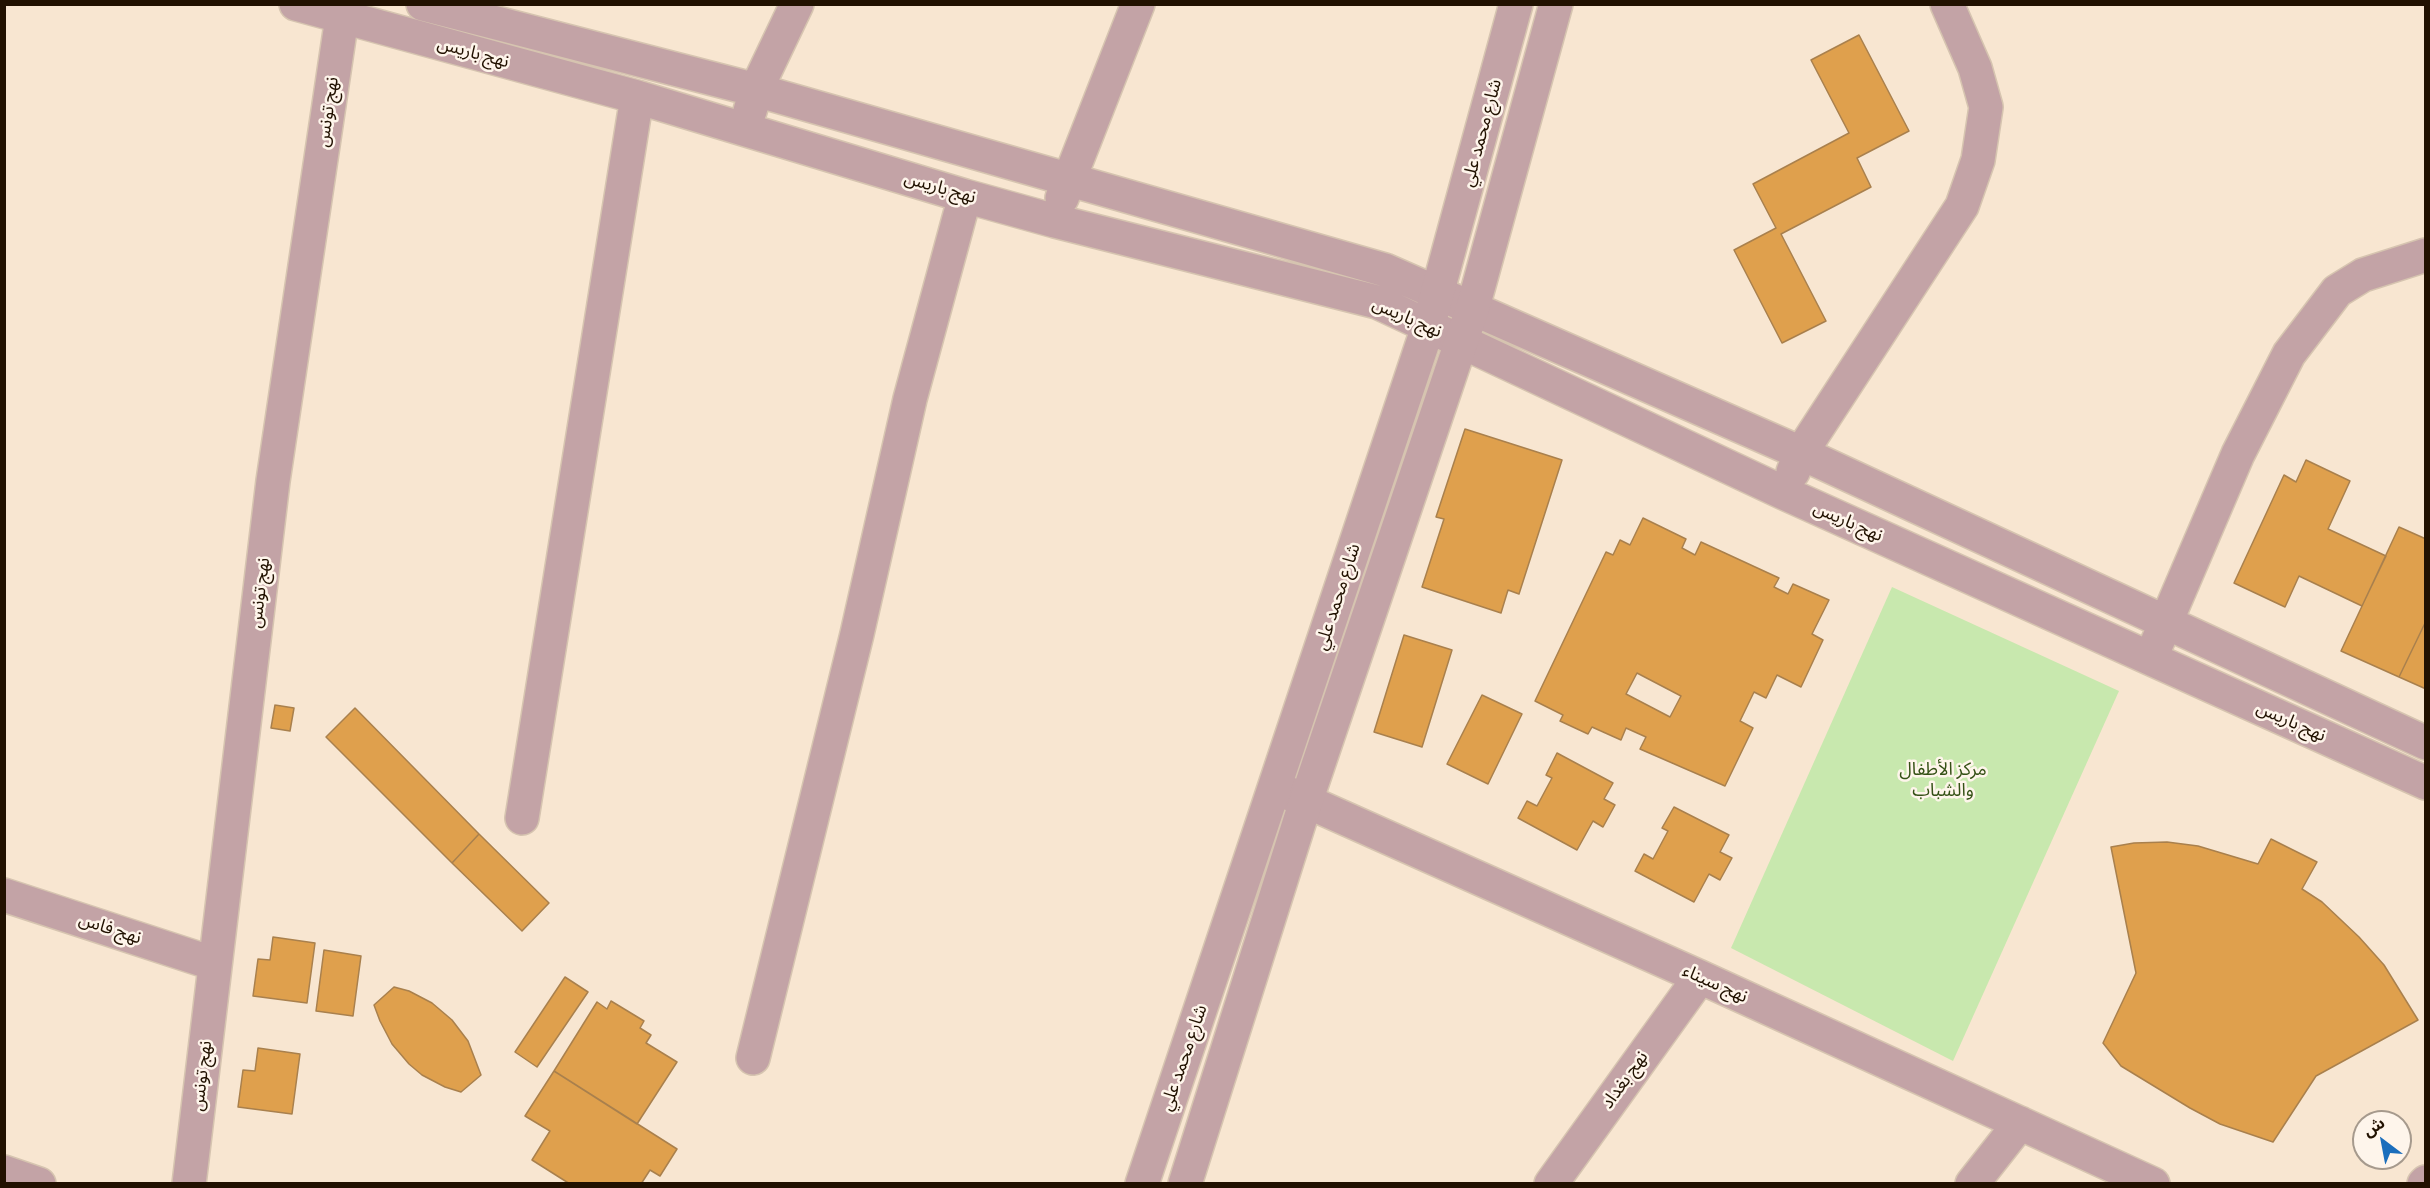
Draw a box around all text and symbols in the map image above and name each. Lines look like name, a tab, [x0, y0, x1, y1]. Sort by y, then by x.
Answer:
street label: نهج باريس	[435, 33, 511, 73]
street label: نهج تونس	[312, 75, 344, 149]
street label: شارع محمد علي	[1457, 77, 1507, 189]
street label: نهج باريس	[902, 167, 978, 209]
street label: نهج باريس	[1369, 293, 1445, 343]
street label: نهج باريس	[1810, 497, 1886, 547]
street label: شارع محمد علي	[1311, 541, 1365, 653]
street label: نهج تونس	[245, 557, 275, 629]
street label: نهج باريس	[2253, 697, 2329, 747]
park label: مركز الأطفال والشباب	[1899, 759, 1987, 802]
street label: نهج فاس	[76, 909, 144, 949]
street label: نهج سيناء	[1679, 960, 1751, 1008]
street label: شارع محمد علي	[1156, 1002, 1212, 1114]
street label: نهج تونس	[187, 1040, 217, 1112]
street label: نهج بغداد	[1597, 1047, 1653, 1113]
north arrow	[2352, 1110, 2412, 1170]
text: ش	[2358, 1111, 2389, 1142]

